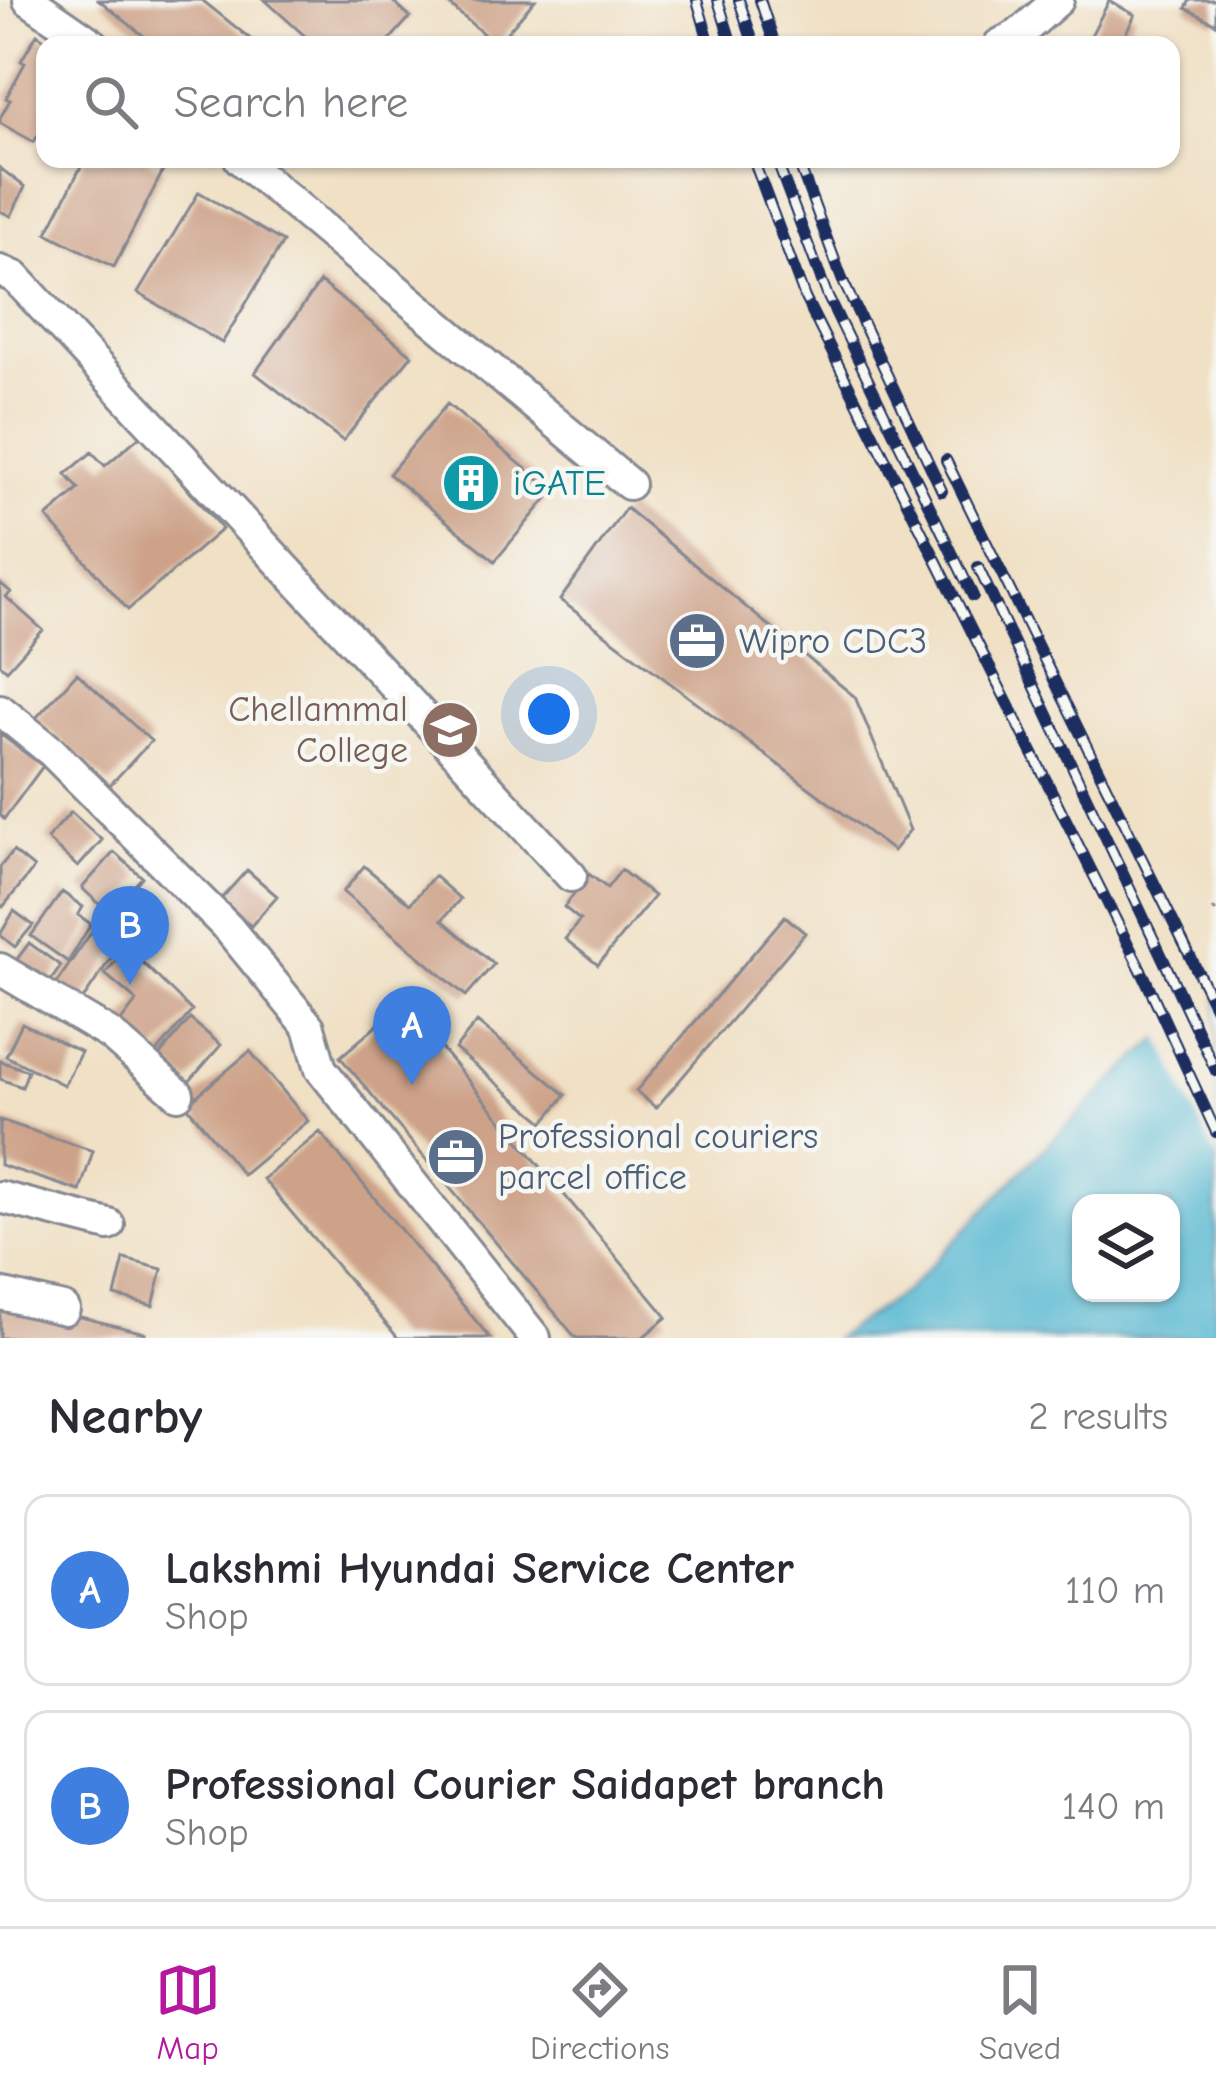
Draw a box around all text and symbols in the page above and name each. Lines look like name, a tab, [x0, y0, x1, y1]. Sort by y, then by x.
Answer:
search box	[36, 36, 1180, 168]
icon: search	[78, 69, 144, 135]
text: Search here	[174, 76, 408, 128]
building icon: iGATE	[440, 452, 502, 514]
place label: iGATE	[513, 463, 606, 504]
office icon: Wipro CDC3	[666, 610, 728, 672]
place label: Wipro CDC3	[739, 621, 927, 662]
your location	[519, 684, 579, 744]
place label: Chellammal College	[228, 689, 408, 771]
school or university icon: Chellammal College	[419, 699, 481, 761]
pin: B	[91, 886, 169, 985]
pin: A	[373, 986, 451, 1085]
place label: Professional couriers parcel office	[498, 1116, 818, 1198]
office icon: Professional couriers parcel office	[425, 1126, 487, 1188]
map controls	[1072, 1194, 1180, 1302]
button: layers	[1072, 1194, 1180, 1302]
text: Nearby	[48, 1387, 202, 1446]
text: 2 results	[1028, 1394, 1168, 1439]
text: Lakshmi Hyundai Service Center	[165, 1542, 794, 1594]
text: A	[79, 1568, 101, 1613]
text: 110 m	[1065, 1568, 1165, 1613]
text: Shop	[165, 1594, 249, 1639]
text: Professional Courier Saidapet branch	[165, 1758, 885, 1810]
text: B	[78, 1784, 102, 1829]
text: 140 m	[1062, 1784, 1165, 1829]
text: Shop	[165, 1810, 249, 1855]
tab: Map	[155, 1957, 221, 2067]
tab: Directions	[530, 1957, 670, 2067]
tab: Saved	[979, 1957, 1061, 2067]

